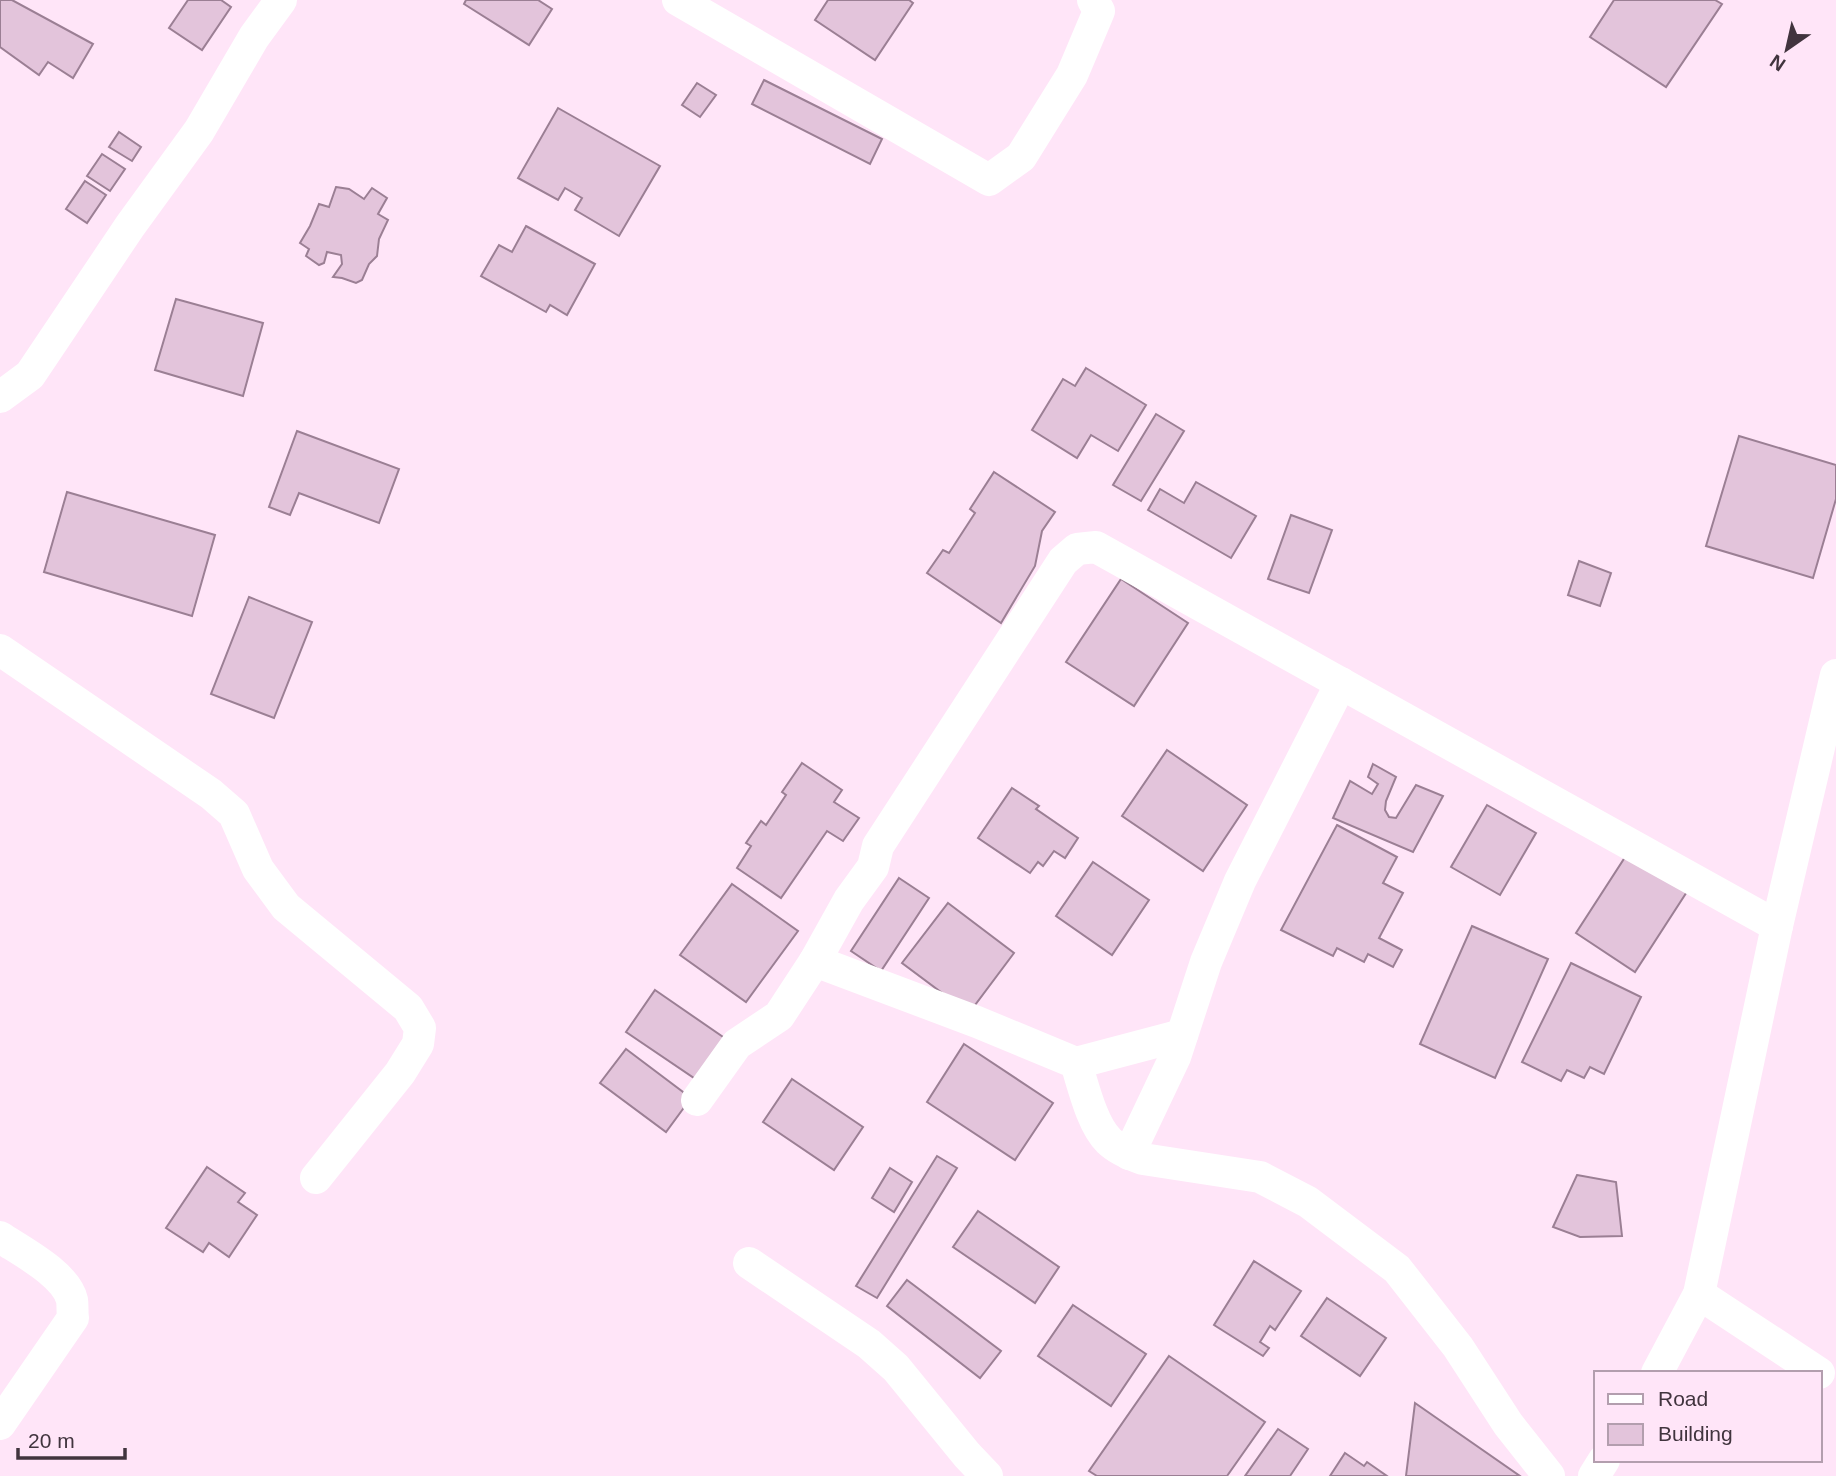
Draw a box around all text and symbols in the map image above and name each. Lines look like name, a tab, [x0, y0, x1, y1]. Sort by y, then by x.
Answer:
north arrow	[1752, 14, 1822, 84]
text: N	[1766, 50, 1789, 75]
legend	[1594, 1371, 1822, 1462]
text: Road	[1658, 1387, 1708, 1410]
scale bar	[18, 1416, 124, 1460]
text: Building	[1658, 1422, 1733, 1445]
text: 20 m	[28, 1429, 75, 1452]

